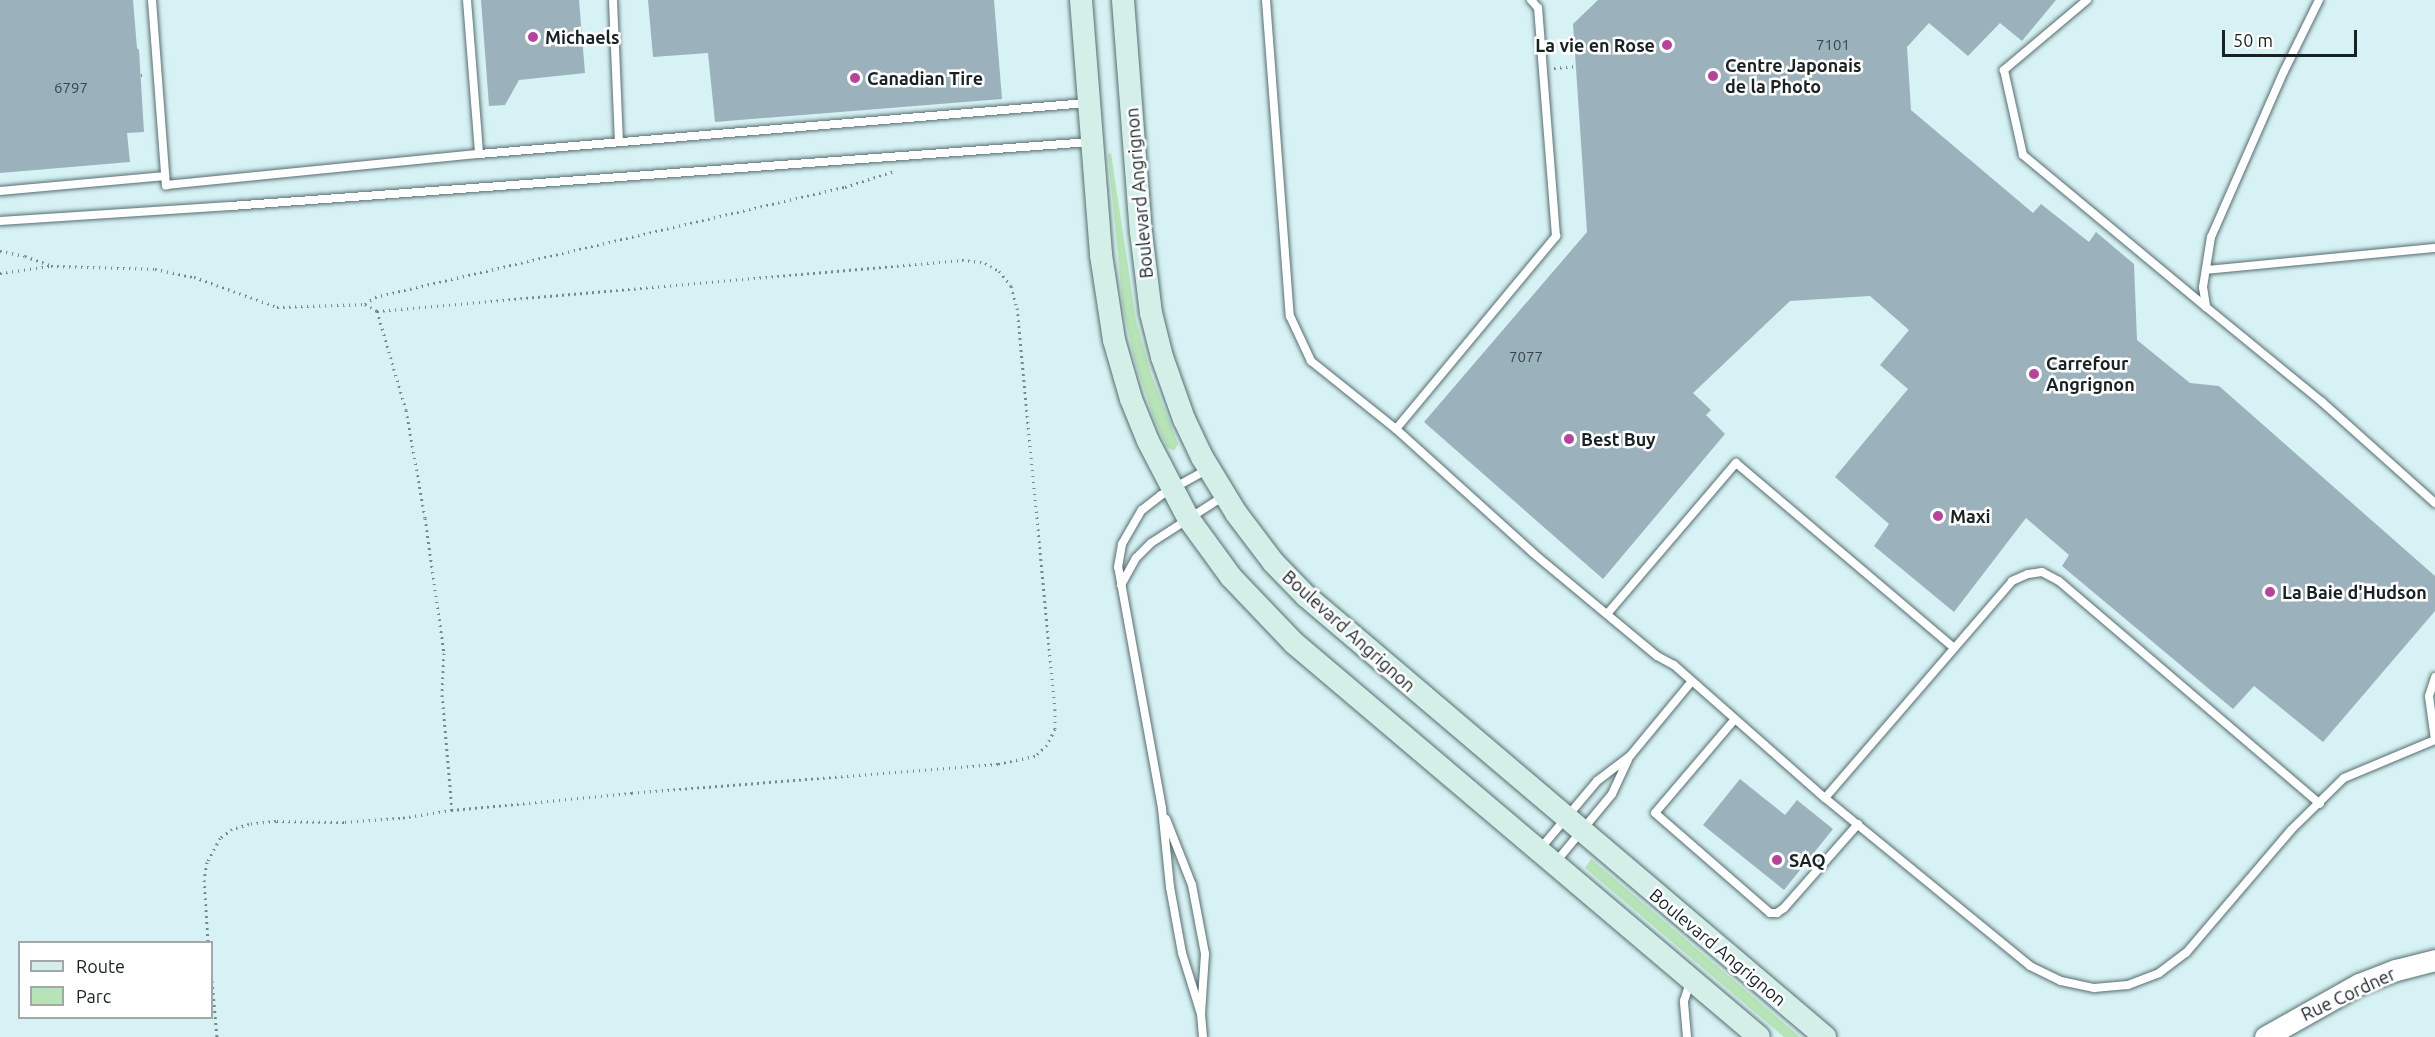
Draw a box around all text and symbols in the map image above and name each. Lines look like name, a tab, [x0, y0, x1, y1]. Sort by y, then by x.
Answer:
scale bar	[2225, 18, 2360, 56]
place label: Michaels	[545, 26, 619, 48]
marker: Michaels	[526, 30, 540, 44]
text: 50 m	[2233, 30, 2273, 50]
place label: La vie en Rose	[1535, 34, 1655, 56]
house number: 7101	[1816, 36, 1850, 54]
marker: La vie en Rose	[1660, 38, 1674, 52]
place label: Centre Japonais de la Photo	[1725, 55, 1861, 98]
place label: Canadian Tire	[867, 67, 983, 89]
marker: Centre Japonais de la Photo	[1706, 69, 1720, 83]
marker: Canadian Tire	[848, 71, 862, 85]
house number: 6797	[54, 79, 88, 97]
street label: Boulevard Angrignon	[1121, 107, 1157, 279]
house number: 7077	[1509, 348, 1543, 366]
place label: Carrefour Angrignon	[2046, 353, 2135, 395]
marker: Carrefour Angrignon	[2027, 367, 2041, 381]
place label: Best Buy	[1581, 428, 1656, 450]
marker: Best Buy	[1562, 432, 1576, 446]
place label: Maxi	[1950, 505, 1991, 527]
marker: Maxi	[1931, 509, 1945, 523]
street label: Boulevard Angrignon	[1278, 566, 1420, 696]
place label: La Baie d'Hudson	[2282, 581, 2427, 603]
marker: La Baie d'Hudson	[2263, 585, 2277, 599]
place label: SAQ	[1789, 849, 1826, 871]
marker: SAQ	[1770, 853, 1784, 867]
street label: Boulevard Angrignon	[1645, 884, 1791, 1010]
legend	[18, 941, 213, 1019]
text: Route	[76, 956, 125, 976]
street label: Rue Cordner	[2297, 963, 2399, 1025]
text: Parc	[76, 986, 111, 1006]

